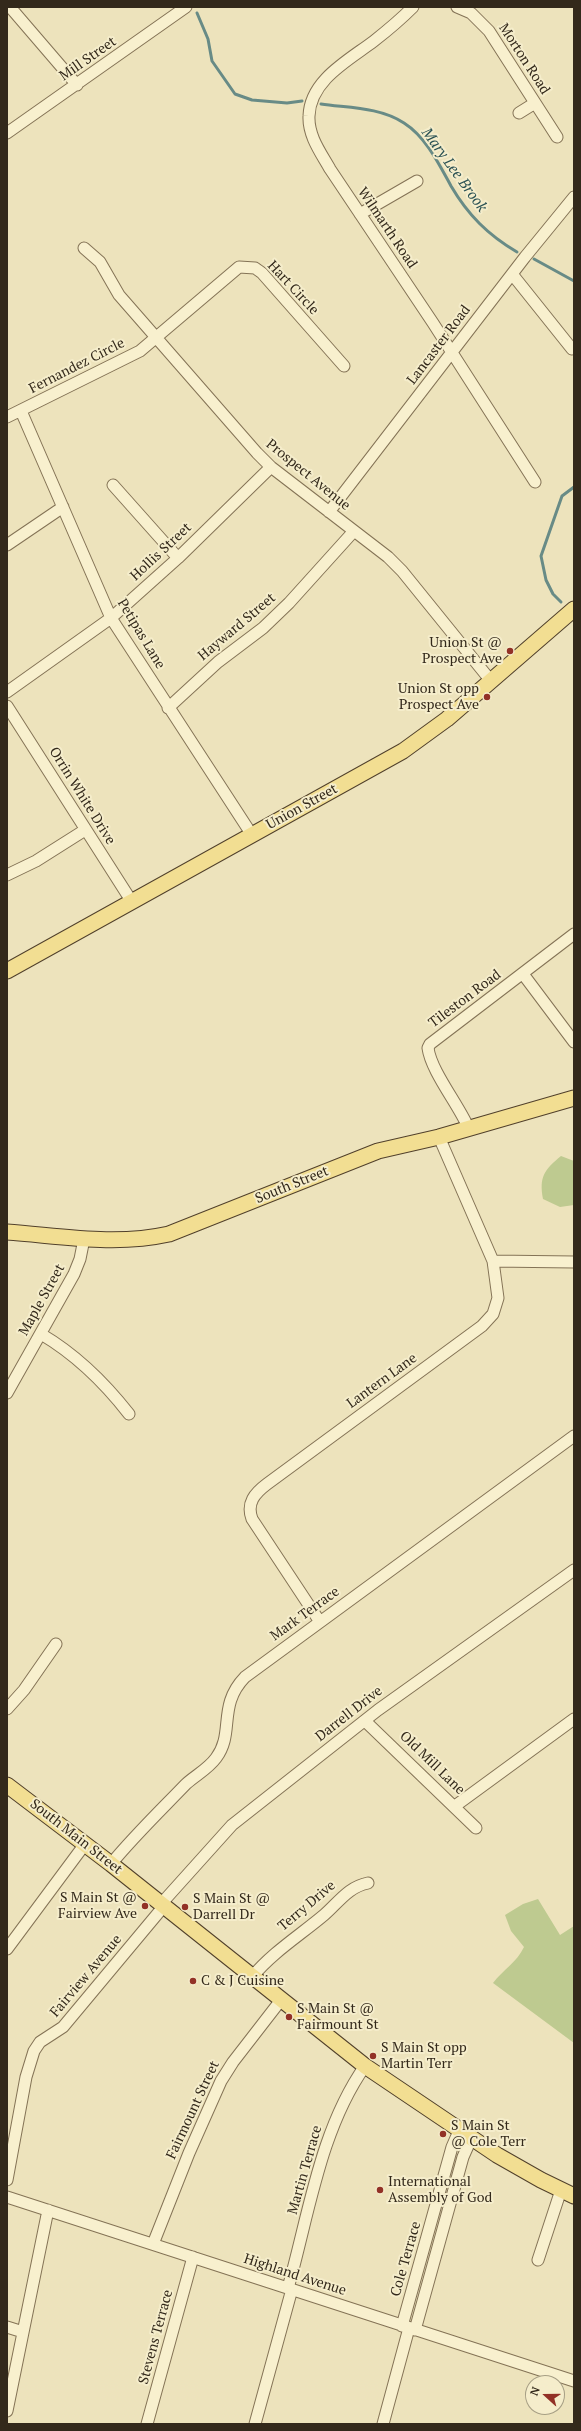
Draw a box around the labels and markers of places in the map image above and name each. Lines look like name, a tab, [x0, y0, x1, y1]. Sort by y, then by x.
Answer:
place label: Union St @ Prospect Ave	[422, 635, 502, 668]
marker: Union St @ Prospect Ave	[505, 646, 515, 656]
place label: Union St opp Prospect Ave	[398, 681, 479, 714]
marker: Union St opp Prospect Ave	[482, 692, 492, 702]
place label: S Main St @ Fairview Ave	[58, 1890, 137, 1922]
place label: S Main St @ Darrell Dr	[193, 1891, 270, 1924]
marker: S Main St @ Fairview Ave	[140, 1901, 150, 1911]
marker: S Main St @ Darrell Dr	[180, 1902, 190, 1912]
place label: C & J Cuisine	[201, 1973, 284, 1989]
marker: C & J Cuisine	[188, 1976, 198, 1986]
place label: S Main St @ Fairmount St	[297, 2001, 379, 2034]
marker: S Main St @ Fairmount St	[284, 2012, 294, 2022]
place label: S Main St opp Martin Terr	[381, 2040, 467, 2072]
marker: S Main St opp Martin Terr	[368, 2051, 378, 2061]
place label: S Main St @ Cole Terr	[451, 2118, 526, 2150]
marker: S Main St @ Cole Terr	[438, 2129, 448, 2139]
place label: International Assembly of God	[388, 2174, 492, 2206]
marker: International Assembly of God	[375, 2185, 385, 2195]

